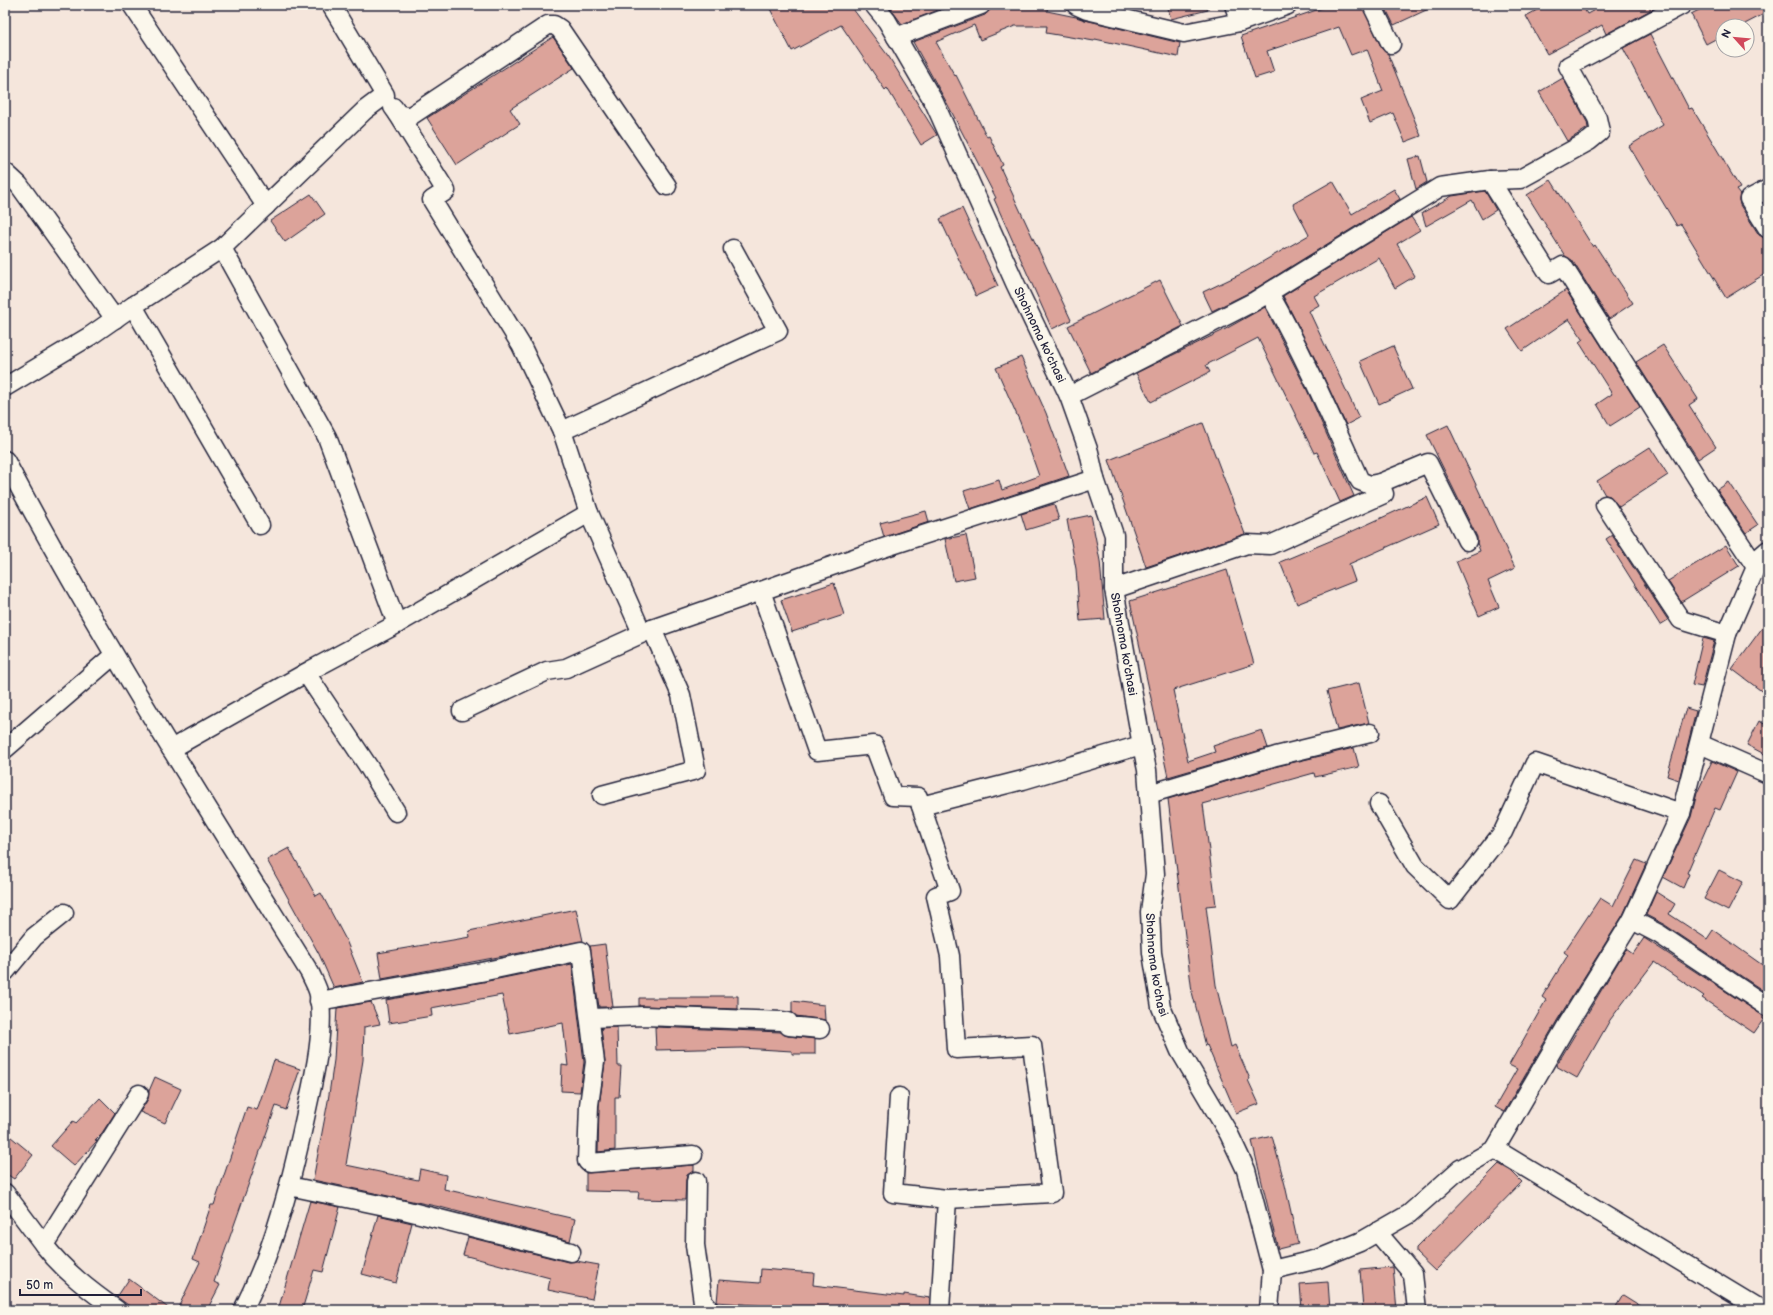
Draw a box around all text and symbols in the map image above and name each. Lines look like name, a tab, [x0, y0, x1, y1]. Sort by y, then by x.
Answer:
north arrow	[1715, 18, 1755, 58]
text: N	[1719, 27, 1734, 40]
street label: Shohnoma ko'chasi	[1010, 284, 1069, 385]
street label: Shohnoma ko'chasi	[1107, 591, 1140, 697]
street label: Shohnoma ko'chasi	[1143, 913, 1172, 1019]
scale bar	[20, 1271, 141, 1297]
text: 50 m	[26, 1278, 53, 1293]

